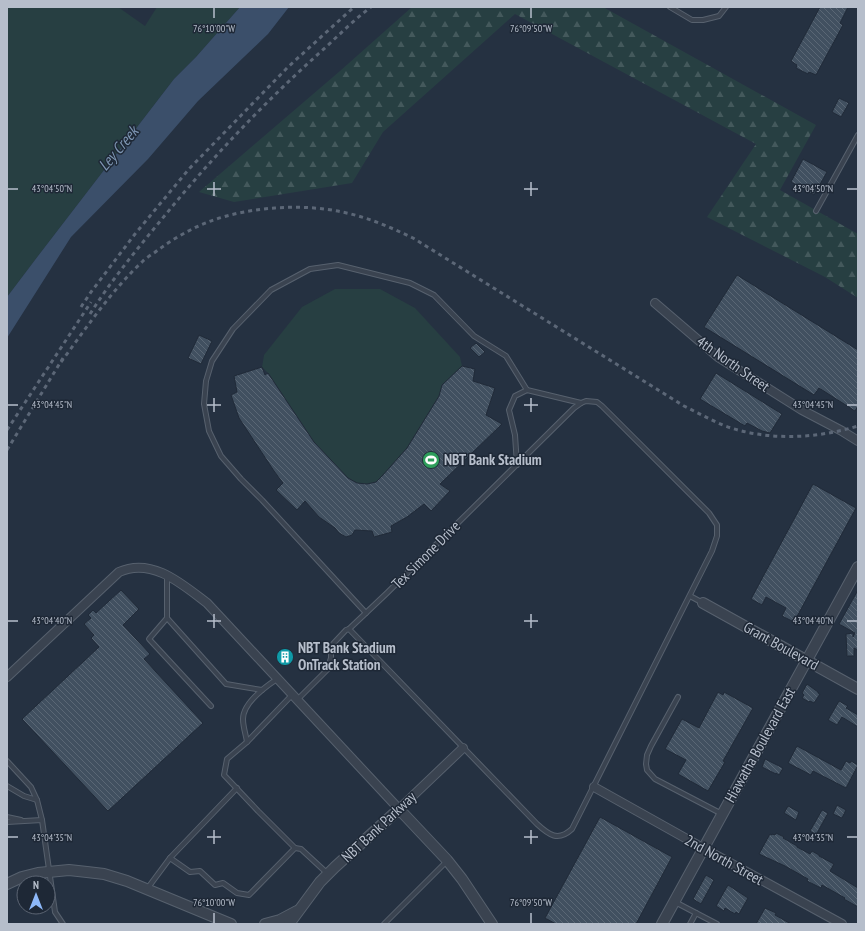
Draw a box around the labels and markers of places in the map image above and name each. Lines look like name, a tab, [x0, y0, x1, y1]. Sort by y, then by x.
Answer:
sports icon: NBT Bank Stadium	[421, 450, 441, 470]
place label: NBT Bank Stadium	[444, 450, 542, 469]
place label: NBT Bank Stadium OnTrack Station	[298, 638, 396, 674]
building icon: NBT Bank Stadium OnTrack Station	[275, 647, 295, 667]

